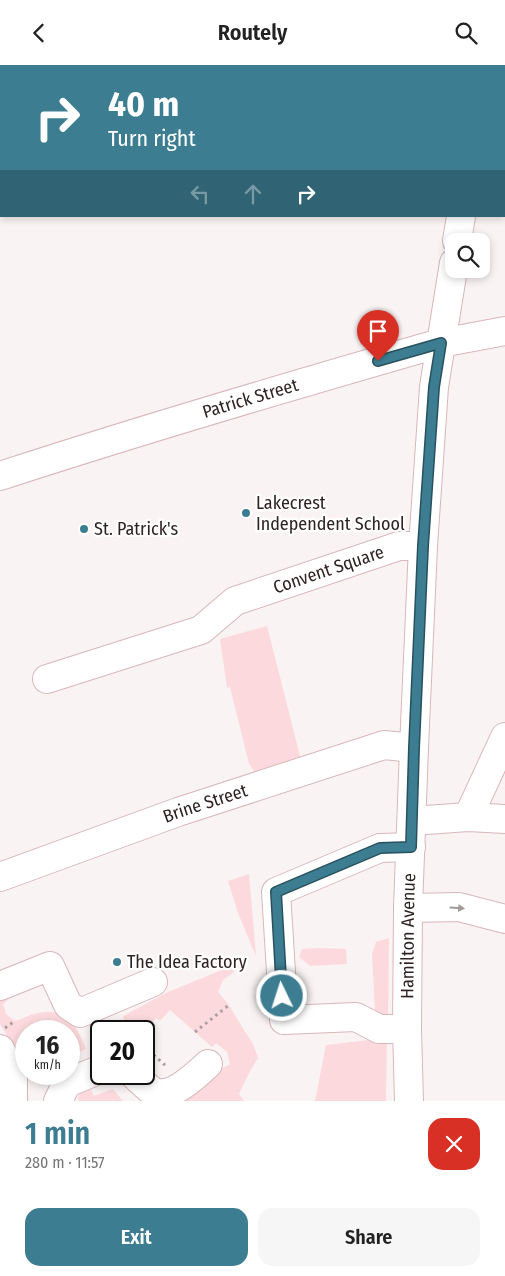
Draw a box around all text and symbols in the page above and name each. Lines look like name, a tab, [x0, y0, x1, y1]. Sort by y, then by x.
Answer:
icon: back	[25, 19, 53, 47]
text: Routely	[218, 19, 287, 46]
icon: search	[452, 19, 480, 47]
text: 40 m	[108, 83, 179, 125]
icon: right	[25, 85, 90, 150]
text: Turn right	[108, 125, 196, 152]
icon: left	[186, 180, 214, 208]
icon: ahead	[239, 180, 267, 208]
icon: right	[292, 180, 320, 208]
map controls	[445, 233, 490, 278]
button: search	[445, 233, 490, 278]
pin	[357, 310, 399, 361]
icon: arrive	[364, 317, 392, 345]
street label: Patrick Street	[200, 374, 301, 423]
place label: Lakecrest Independent School	[256, 492, 405, 535]
marker: Lakecrest Independent School	[240, 507, 252, 519]
place label: St. Patrick's	[94, 518, 178, 540]
marker: St. Patrick's	[78, 523, 90, 535]
street label: Convent Square	[270, 541, 387, 598]
street label: Brine Street	[160, 779, 250, 828]
street label: Hamilton Avenue	[396, 873, 420, 999]
one-way arrow	[449, 905, 465, 913]
place label: The Idea Factory	[127, 951, 247, 973]
marker: The Idea Factory	[111, 956, 123, 968]
position arrow	[255, 969, 307, 1021]
speed limit sign: 20	[90, 1020, 155, 1085]
text: 16	[36, 1031, 59, 1061]
text: km/h	[34, 1058, 61, 1072]
text: 1 min	[25, 1116, 90, 1152]
button: close	[428, 1118, 480, 1170]
text: 280 m · 11:57	[25, 1153, 105, 1172]
button: Exit	[25, 1208, 248, 1266]
button: Share	[258, 1208, 480, 1266]

